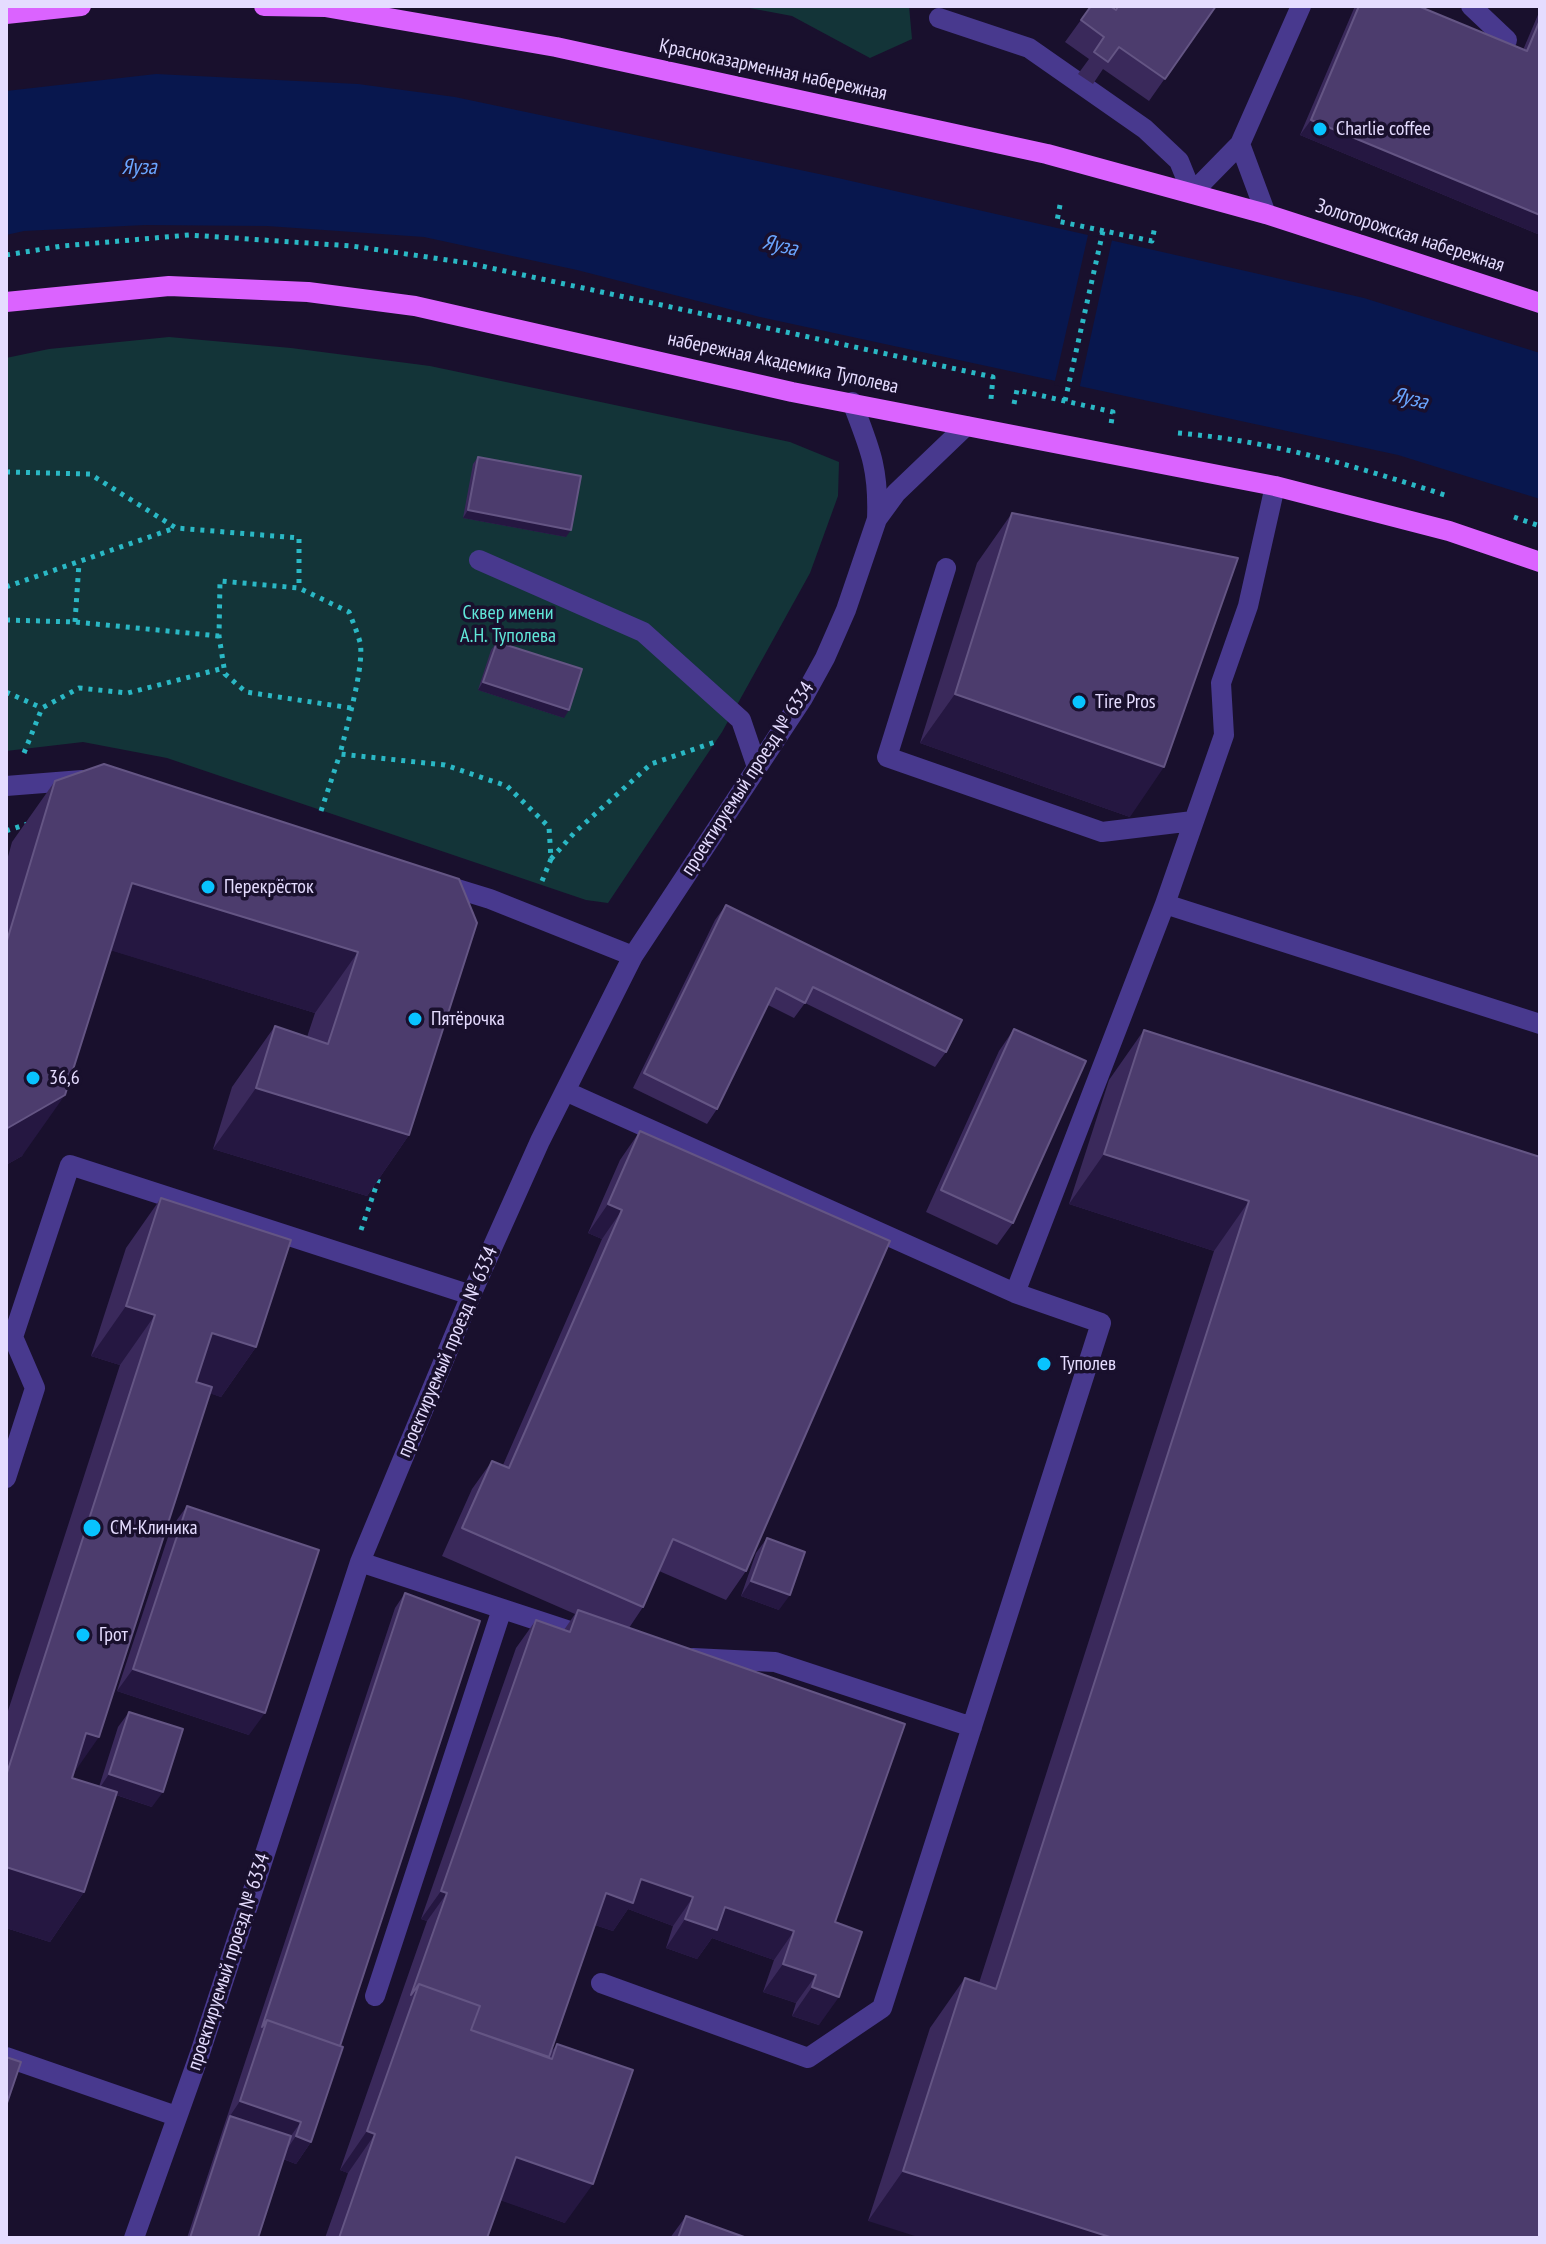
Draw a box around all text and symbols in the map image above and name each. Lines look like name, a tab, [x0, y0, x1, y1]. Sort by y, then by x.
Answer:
street label: Красноказарменная набережная	[657, 34, 889, 106]
place label: Charlie coffee	[1336, 117, 1431, 141]
marker: Charlie coffee	[1311, 120, 1329, 138]
water label: Яуза	[122, 155, 156, 181]
street label: Золоторожская набережная	[1313, 194, 1507, 278]
water label: Яуза	[760, 229, 800, 263]
street label: набережная Академика Туполева	[665, 327, 901, 399]
water label: Яуза	[1390, 382, 1430, 416]
park label: Сквер имени А.Н. Туполева	[460, 601, 556, 648]
street label: проектируемый проезд № 6334	[676, 677, 820, 881]
place label: Tire Pros	[1095, 690, 1156, 714]
marker: Tire Pros	[1070, 693, 1088, 711]
place label: Перекрёсток	[224, 875, 314, 899]
marker: Перекрёсток	[199, 878, 217, 896]
place label: Пятёрочка	[431, 1007, 505, 1031]
marker: Пятёрочка	[406, 1010, 424, 1028]
place label: 36,6	[49, 1066, 80, 1090]
marker: 36,6	[24, 1069, 42, 1087]
street label: проектируемый проезд № 6334	[393, 1243, 503, 1461]
place label: Туполев	[1060, 1352, 1116, 1376]
marker: Туполев	[1035, 1355, 1053, 1373]
place label: СМ-Клиника	[110, 1516, 198, 1540]
marker: СМ-Клиника	[81, 1517, 103, 1539]
place label: Грот	[99, 1623, 128, 1647]
marker: Грот	[74, 1626, 92, 1644]
street label: проектируемый проезд № 6334	[183, 1851, 275, 2073]

